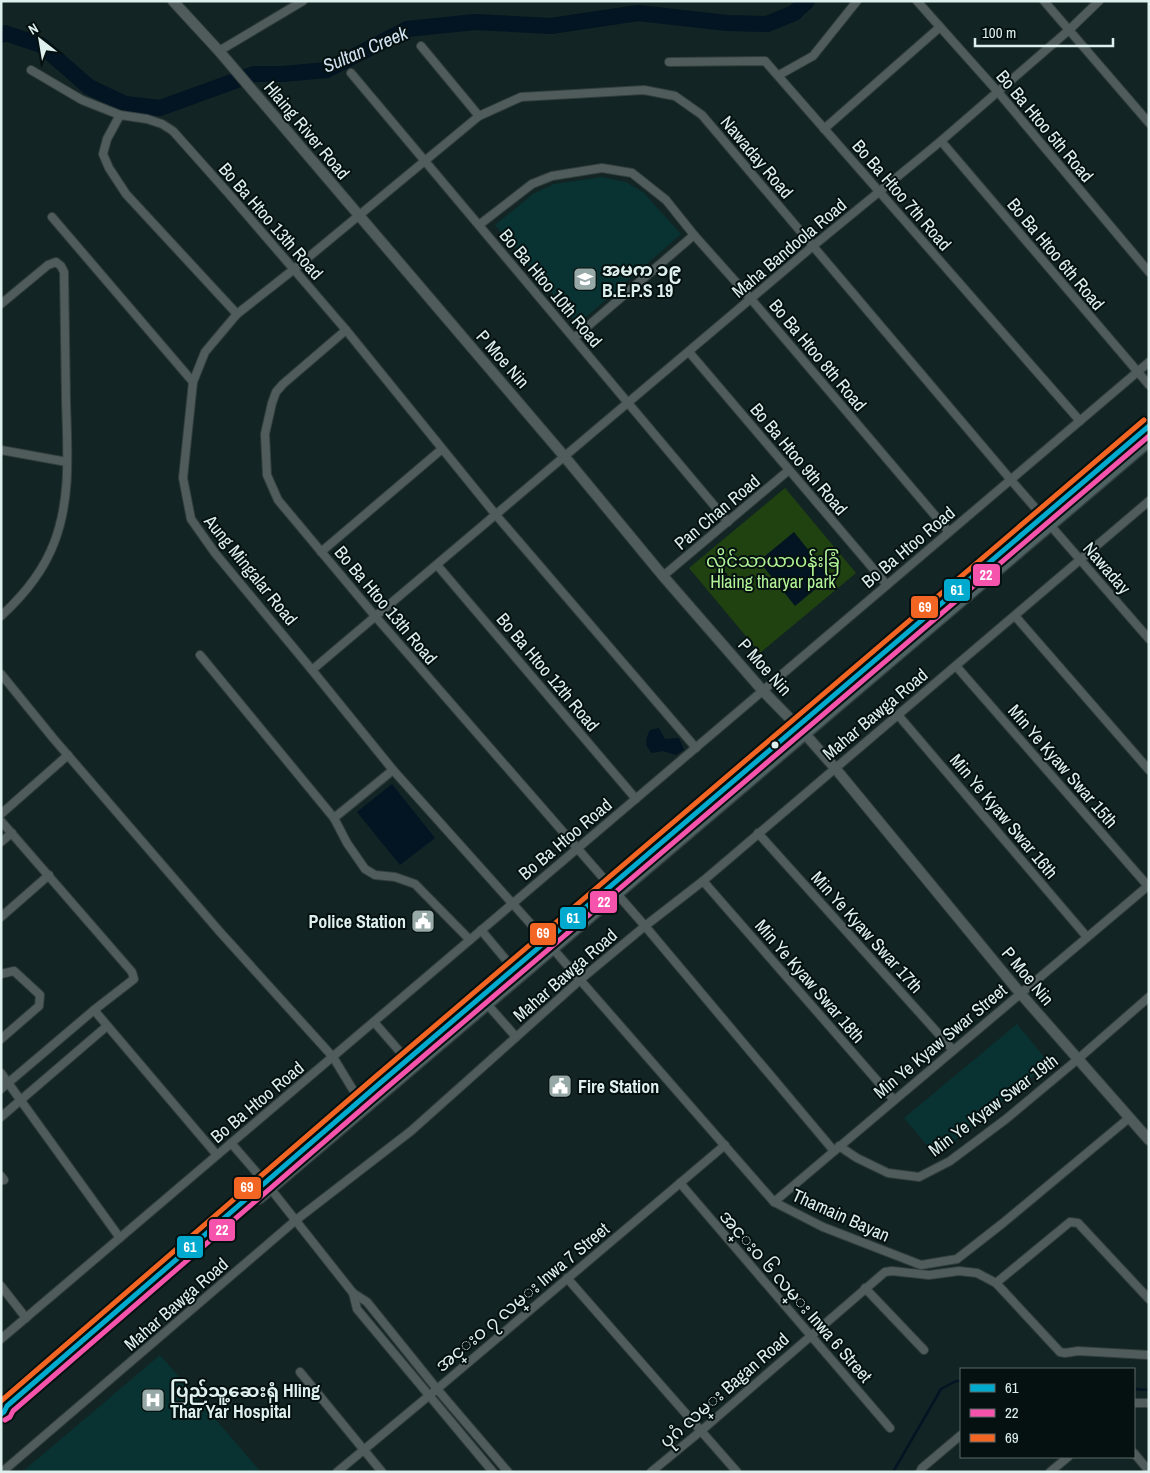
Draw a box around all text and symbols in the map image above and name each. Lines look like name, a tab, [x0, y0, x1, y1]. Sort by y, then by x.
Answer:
north arrow	[15, 15, 65, 65]
scale bar	[975, 15, 1112, 47]
text: N	[25, 19, 41, 39]
water label: Sultan Creek	[318, 19, 413, 79]
text: 100 m	[982, 22, 1016, 43]
street label: Bo Ba Htoo 5th Road	[991, 65, 1099, 187]
street label: Hlaing River Road	[258, 75, 356, 185]
street label: Nawaday Road	[715, 110, 799, 204]
street label: Bo Ba Htoo 7th Road	[847, 134, 957, 256]
street label: Bo Ba Htoo 13th Road	[213, 157, 329, 285]
street label: Maha Bandoola Road	[726, 193, 852, 303]
street label: Bo Ba Htoo 6th Road	[1002, 193, 1110, 315]
street label: Bo Ba Htoo 10th Road	[494, 223, 608, 353]
place label: အမက ၁၉ B.E.P.S 19	[602, 257, 682, 303]
school or university icon: အမက ၁၉ B.E.P.S 19	[572, 266, 598, 292]
street label: Bo Ba Htoo 8th Road	[764, 294, 872, 416]
street label: P Moe Nin	[471, 325, 535, 393]
street label: Bo Ba Htoo 9th Road	[745, 398, 853, 520]
street label: Pan Chan Road	[669, 469, 765, 555]
street label: Bo Ba Htoo Road	[856, 500, 960, 594]
street label: Aung Mingalar Road	[198, 509, 303, 630]
street label: Nawaday	[1077, 537, 1137, 600]
street label: Bo Ba Htoo 13th Road	[329, 540, 443, 670]
park label: လှိုင်သာယာပန်းခြံ Hlaing tharyar park	[706, 547, 840, 594]
line badge: 22	[972, 563, 1001, 587]
text: 22	[980, 566, 992, 584]
line badge: 61	[943, 578, 971, 602]
text: 61	[951, 581, 964, 599]
line badge: 69	[910, 595, 939, 619]
text: 69	[919, 598, 931, 616]
street label: Bo Ba Htoo 12th Road	[491, 607, 605, 737]
street label: P Moe Nin	[732, 633, 798, 701]
street label: Mahar Bawga Road	[817, 662, 933, 766]
street label: Min Ye Kyaw Swar 15th	[1002, 699, 1124, 833]
unlabelled marker	[770, 740, 780, 750]
street label: Min Ye Kyaw Swar 16th	[944, 748, 1064, 884]
street label: Bo Ba Htoo Road	[513, 792, 617, 886]
street label: Min Ye Kyaw Swar 17th	[805, 866, 929, 998]
line badge: 22	[589, 890, 618, 914]
text: 22	[598, 893, 610, 911]
line badge: 61	[559, 906, 587, 930]
public building icon: Police Station	[410, 908, 436, 934]
place label: Police Station	[308, 909, 406, 934]
text: 61	[567, 909, 580, 927]
street label: Min Ye Kyaw Swar 18th	[749, 914, 871, 1048]
line badge: 69	[529, 922, 557, 946]
street label: Mahar Bawga Road	[508, 923, 622, 1027]
text: 69	[537, 924, 549, 942]
street label: P Moe Nin	[996, 941, 1060, 1011]
street label: Min Ye Kyaw Swar Street	[868, 978, 1012, 1104]
street label: Min Ye Kyaw Swar 19th	[923, 1048, 1063, 1162]
street label: Bo Ba Htoo Road	[205, 1055, 309, 1149]
public building icon: Fire Station	[547, 1073, 573, 1099]
place label: Fire Station	[578, 1074, 659, 1099]
line badge: 69	[233, 1176, 262, 1200]
text: 69	[241, 1178, 253, 1196]
street label: Thamain Bayan	[788, 1182, 894, 1248]
street label: အင္းဝ ၆ လမ္း Inwa 6 Street	[712, 1204, 878, 1389]
street label: အင္းဝ ၇ လမ္း Inwa 7 Street	[430, 1217, 616, 1380]
line badge: 22	[208, 1218, 236, 1242]
text: 22	[216, 1221, 228, 1239]
line badge: 61	[176, 1235, 204, 1259]
text: 61	[184, 1238, 197, 1256]
street label: Mahar Bawga Road	[119, 1252, 233, 1356]
street label: ပုဂံ လမ္း Bagan Road	[654, 1327, 796, 1455]
legend	[960, 1368, 1135, 1458]
text: 61	[1005, 1377, 1019, 1398]
place label: ပြည်သူ့ဆေးရုံ Hling Thar Yar Hospital	[170, 1378, 320, 1424]
hospital icon: ပြည်သူ့ဆေးရုံ Hling Thar Yar Hospital	[140, 1387, 166, 1413]
text: 22	[1005, 1402, 1019, 1423]
text: 69	[1005, 1427, 1019, 1448]

